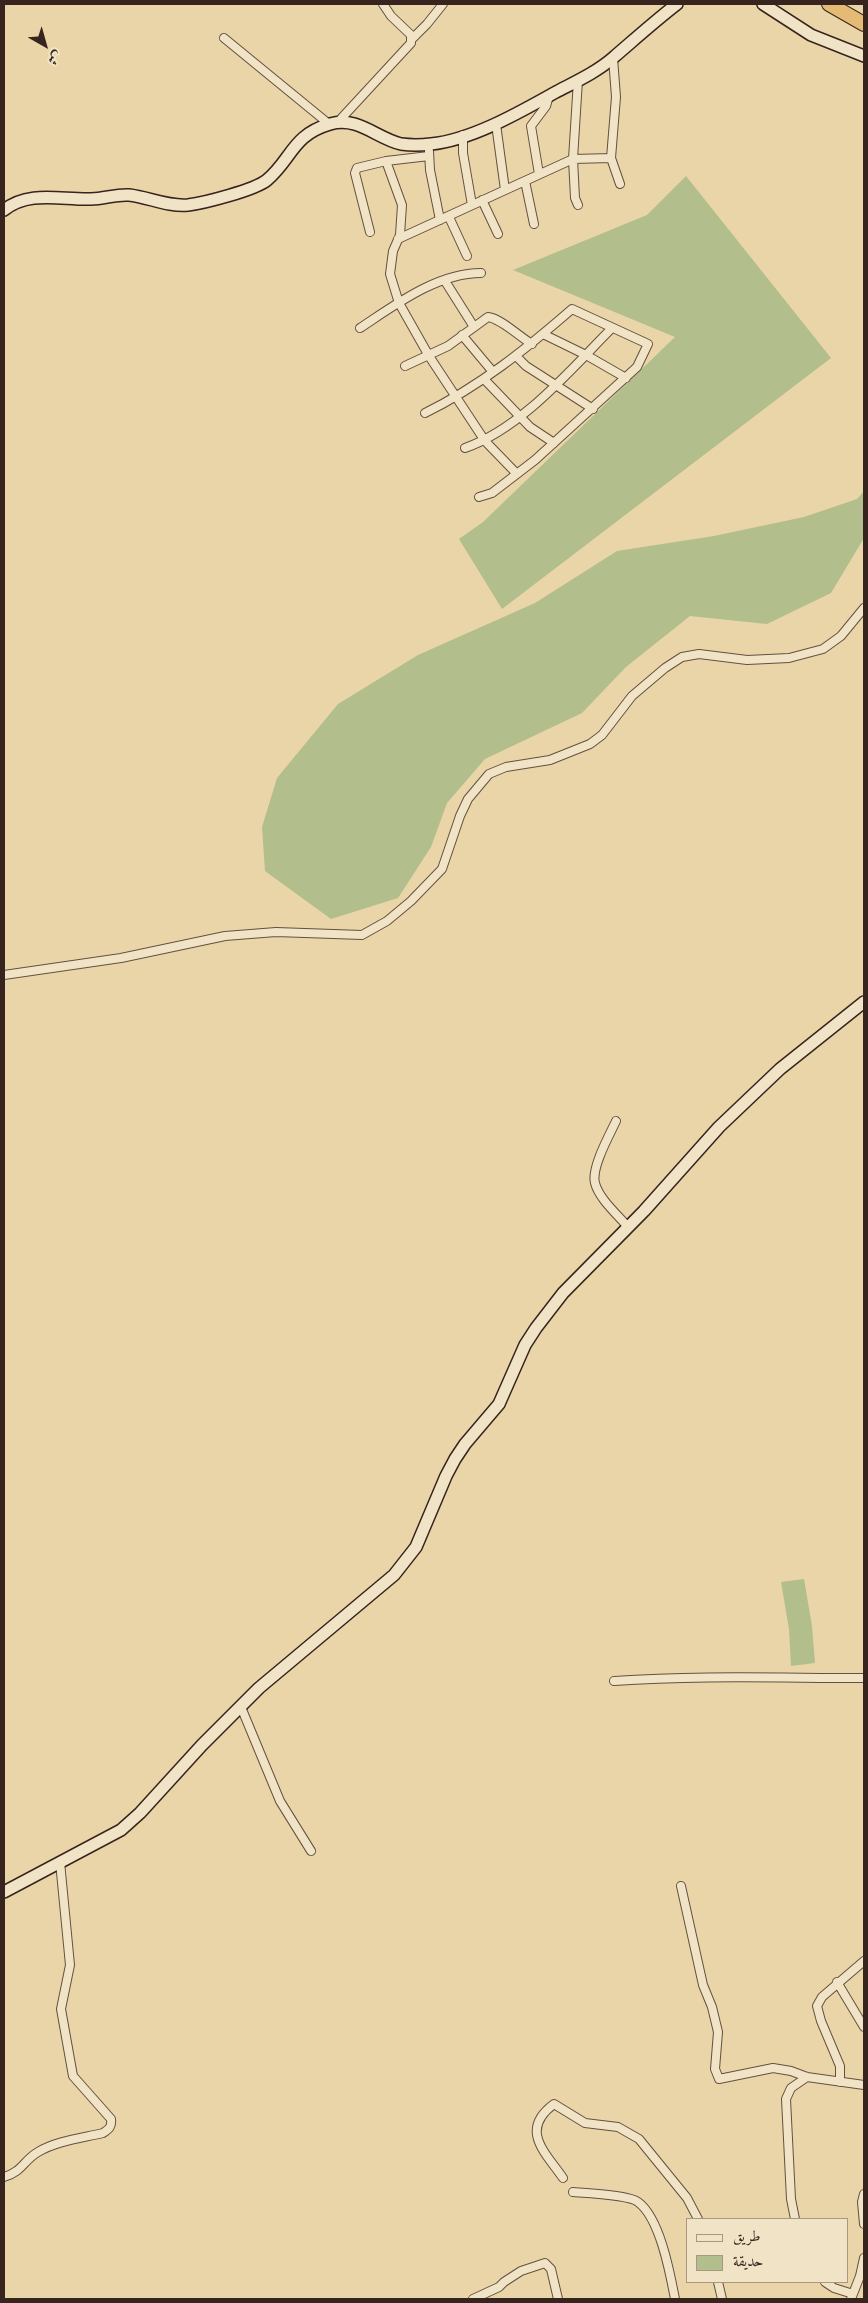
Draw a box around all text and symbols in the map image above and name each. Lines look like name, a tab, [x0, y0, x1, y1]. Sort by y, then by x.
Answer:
north arrow	[20, 20, 70, 70]
text: ش	[43, 45, 66, 69]
legend	[686, 2218, 848, 2283]
text: طريق	[733, 2227, 760, 2248]
text: حديقة	[733, 2252, 763, 2273]

